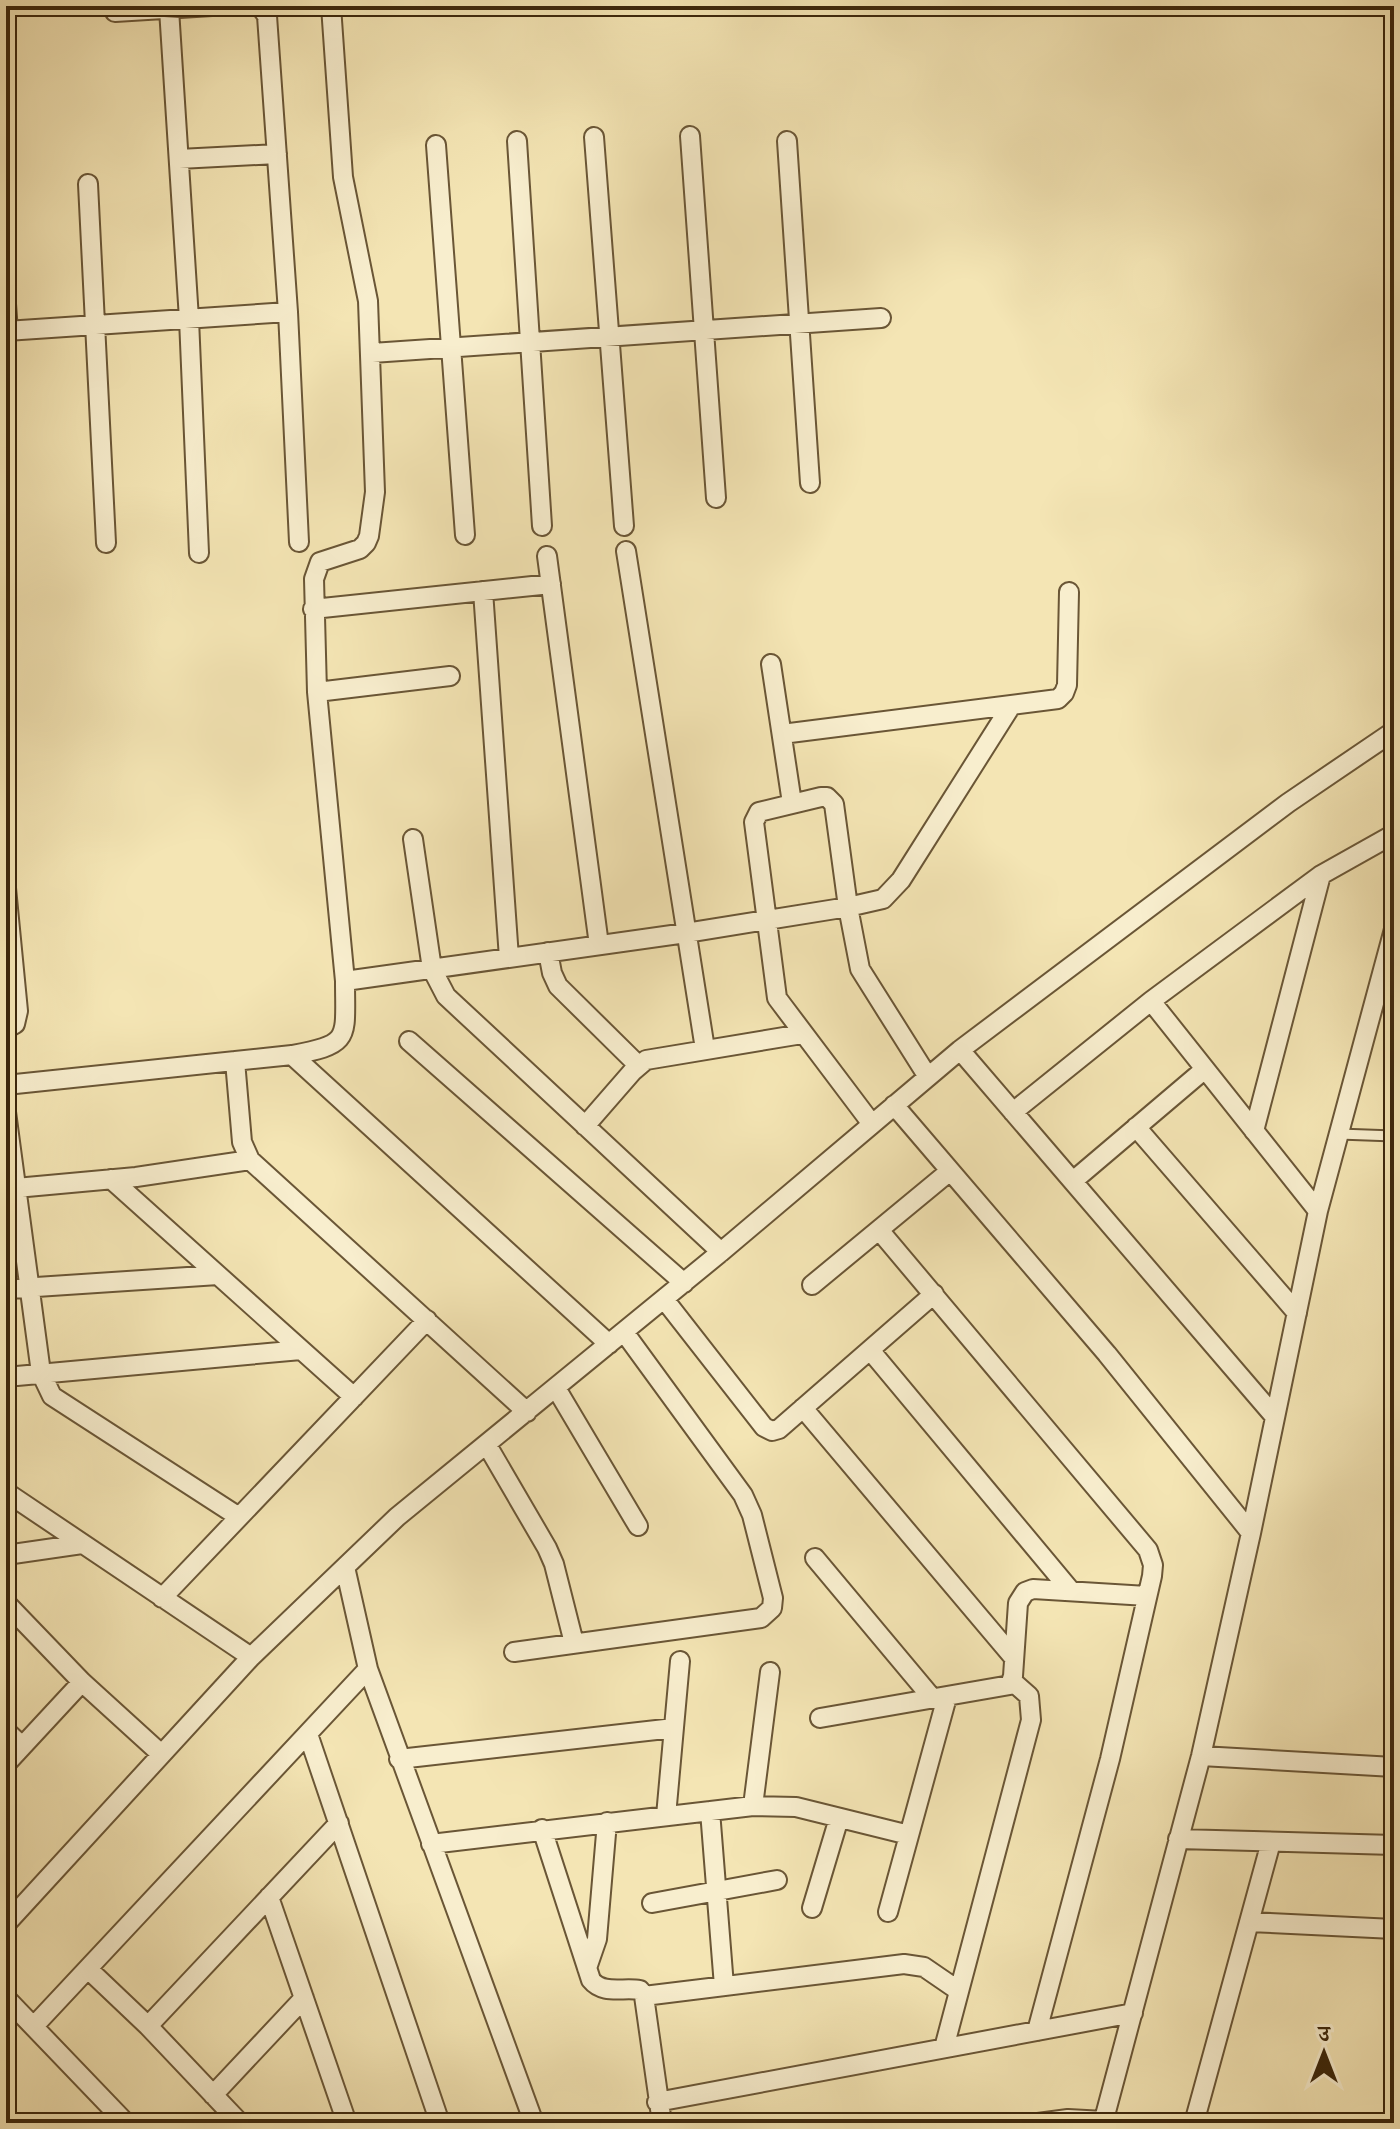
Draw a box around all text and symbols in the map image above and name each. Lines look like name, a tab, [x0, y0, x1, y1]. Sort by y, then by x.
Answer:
north arrow	[1284, 2013, 1364, 2093]
text: उ	[1316, 2020, 1331, 2048]

